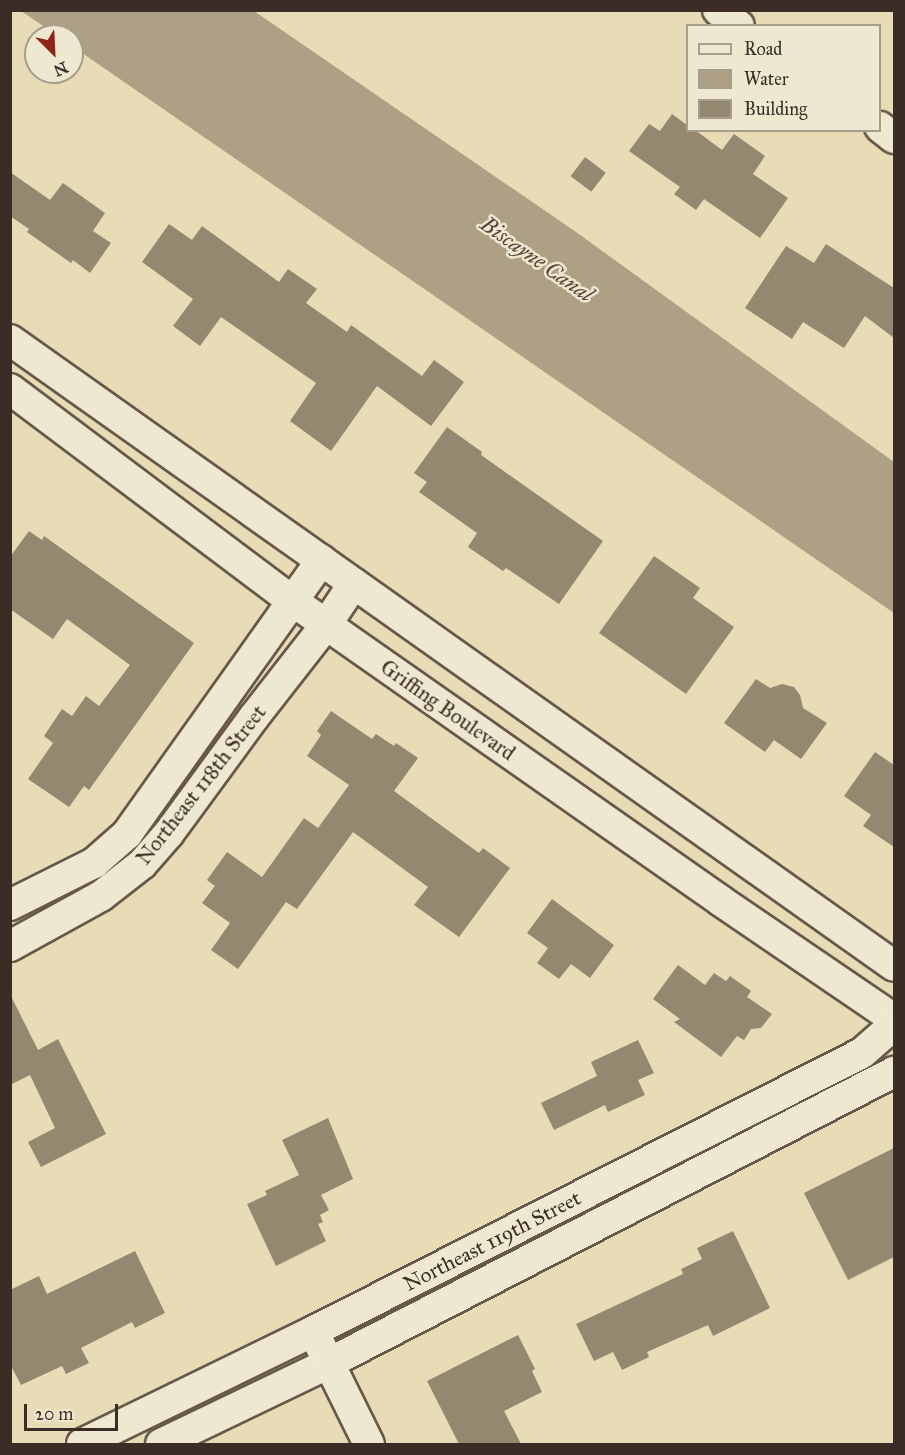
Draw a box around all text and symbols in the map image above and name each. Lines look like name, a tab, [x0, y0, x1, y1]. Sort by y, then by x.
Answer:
north arrow	[24, 24, 84, 84]
legend	[686, 24, 881, 132]
text: Road	[744, 38, 782, 60]
text: N	[51, 58, 71, 81]
text: Water	[744, 68, 788, 90]
text: Building	[744, 98, 807, 120]
water label: Biscayne Canal	[476, 210, 598, 308]
street label: Griffing Boulevard	[376, 654, 520, 766]
street label: Northeast 118th Street	[131, 700, 271, 870]
street label: Northeast 119th Street	[399, 1185, 585, 1297]
scale bar	[27, 1392, 122, 1430]
text: 20 m	[35, 1403, 73, 1425]

